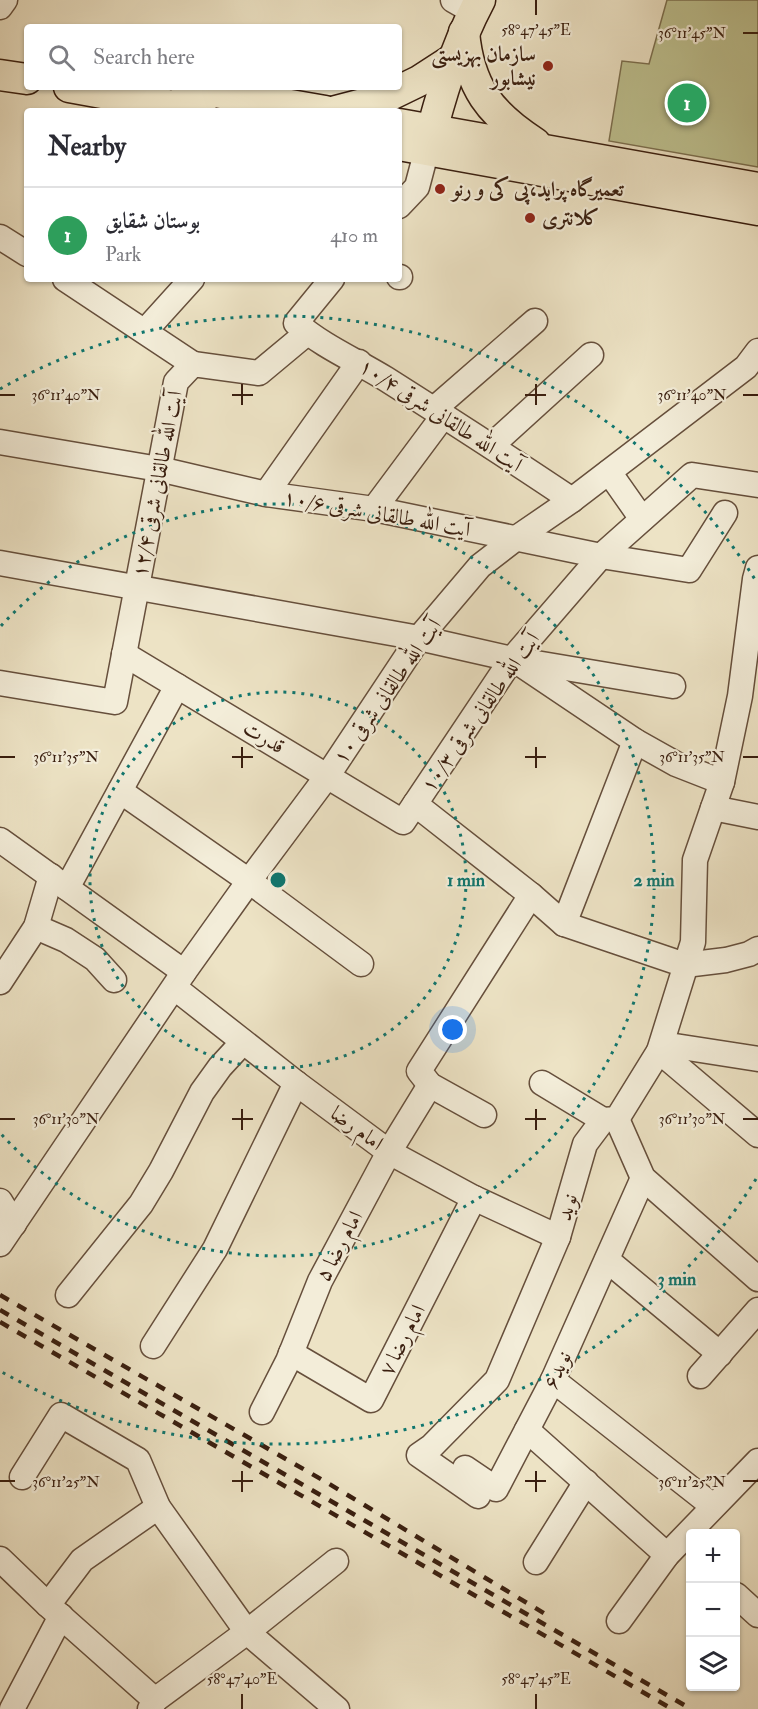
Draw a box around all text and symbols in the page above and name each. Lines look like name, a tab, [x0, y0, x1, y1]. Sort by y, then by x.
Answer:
text: 58°47'45"E	[501, 21, 571, 40]
search box	[24, 24, 402, 90]
text: 36°11'45"N	[658, 24, 726, 43]
icon: search	[45, 41, 78, 74]
place label: سازمان بهزیستی نیشابور	[431, 41, 536, 92]
text: Search here	[93, 43, 195, 71]
marker: سازمان بهزیستی نیشابور	[541, 59, 555, 73]
pin: 1	[668, 80, 706, 126]
text: Nearby	[48, 131, 126, 163]
place label: تعمیرگاه پراید،پی کی و رنو	[450, 176, 625, 205]
marker: تعمیرگاه پراید،پی کی و رنو	[433, 182, 447, 196]
place label: کلانتری	[542, 205, 600, 232]
text: بوستان شقایق	[105, 207, 200, 235]
marker: کلانتری	[523, 211, 537, 225]
text: 1	[64, 223, 71, 248]
text: 410 m	[330, 223, 378, 248]
text: Park	[105, 242, 141, 267]
street label: آیت الله طالقانی شرقی ۱۰/۴	[354, 349, 532, 480]
street label: آیت الله طالقانی شرقی ۱۲/۴	[122, 385, 189, 580]
text: 36°11'40"N	[32, 386, 101, 405]
text: 36°11'40"N	[658, 386, 727, 405]
street label: آیت الله طالقانی شرقی ۱۰/۶	[281, 480, 476, 544]
street label: آیت الله طالقانی شرقی ۱۰	[324, 609, 449, 769]
street label: آیت الله طالقانی شرقی ۱۰/۳	[412, 623, 547, 798]
street label: قدرت	[238, 715, 290, 760]
text: 36°11'35"N	[33, 748, 99, 767]
text: 36°11'35"N	[659, 748, 725, 767]
text: 1 min	[447, 869, 486, 892]
text: 2 min	[634, 869, 675, 892]
centre of rings	[268, 870, 288, 890]
your location	[438, 1015, 467, 1044]
street label: امام رضا	[322, 1100, 389, 1160]
text: 36°11'30"N	[33, 1110, 100, 1129]
text: 36°11'30"N	[659, 1110, 726, 1129]
street label: نوید	[551, 1191, 584, 1224]
street label: امام رضا ۵	[310, 1206, 373, 1288]
text: 3 min	[658, 1268, 697, 1291]
street label: امام رضا ۷	[373, 1300, 435, 1382]
street label: نوید۶	[537, 1347, 578, 1394]
text: 36°11'25"N	[32, 1473, 100, 1492]
text: 36°11'25"N	[658, 1473, 726, 1492]
map controls	[686, 1529, 740, 1691]
button: +	[686, 1529, 740, 1583]
button: −	[686, 1583, 740, 1637]
button: layers	[686, 1637, 740, 1691]
text: 58°47'40"E	[207, 1670, 277, 1689]
text: 58°47'45"E	[501, 1670, 571, 1689]

